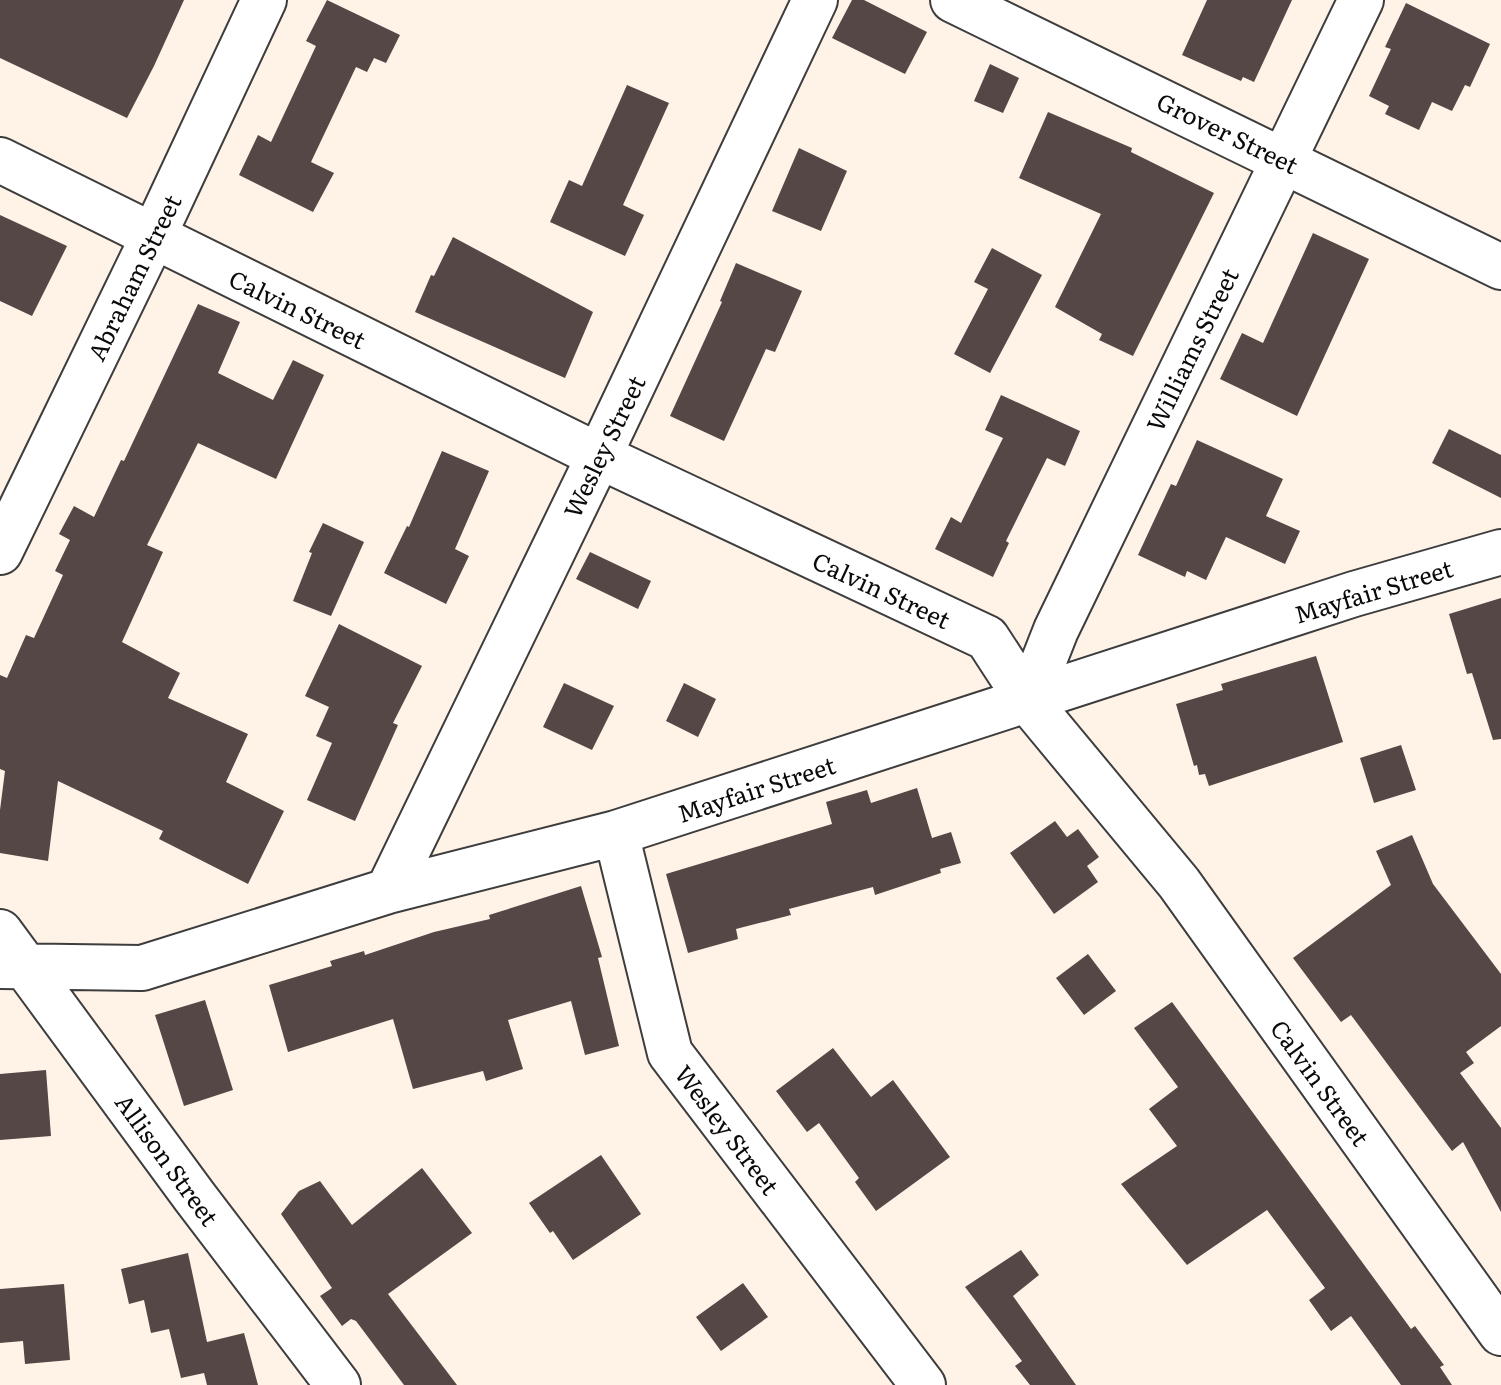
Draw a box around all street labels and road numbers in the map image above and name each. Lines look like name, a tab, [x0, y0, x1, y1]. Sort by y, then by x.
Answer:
street label: Grover Street	[1151, 83, 1305, 182]
street label: Abraham Street	[78, 188, 189, 366]
street label: Calvin Street	[224, 260, 373, 356]
street label: Williams Street	[1136, 261, 1246, 437]
street label: Wesley Street	[553, 369, 653, 523]
street label: Calvin Street	[807, 542, 957, 636]
street label: Mayfair Street	[1290, 549, 1457, 631]
street label: Mayfair Street	[673, 746, 840, 830]
street label: Calvin Street	[1263, 1012, 1379, 1153]
street label: Wesley Street	[668, 1057, 789, 1201]
street label: Allison Street	[108, 1086, 228, 1233]

